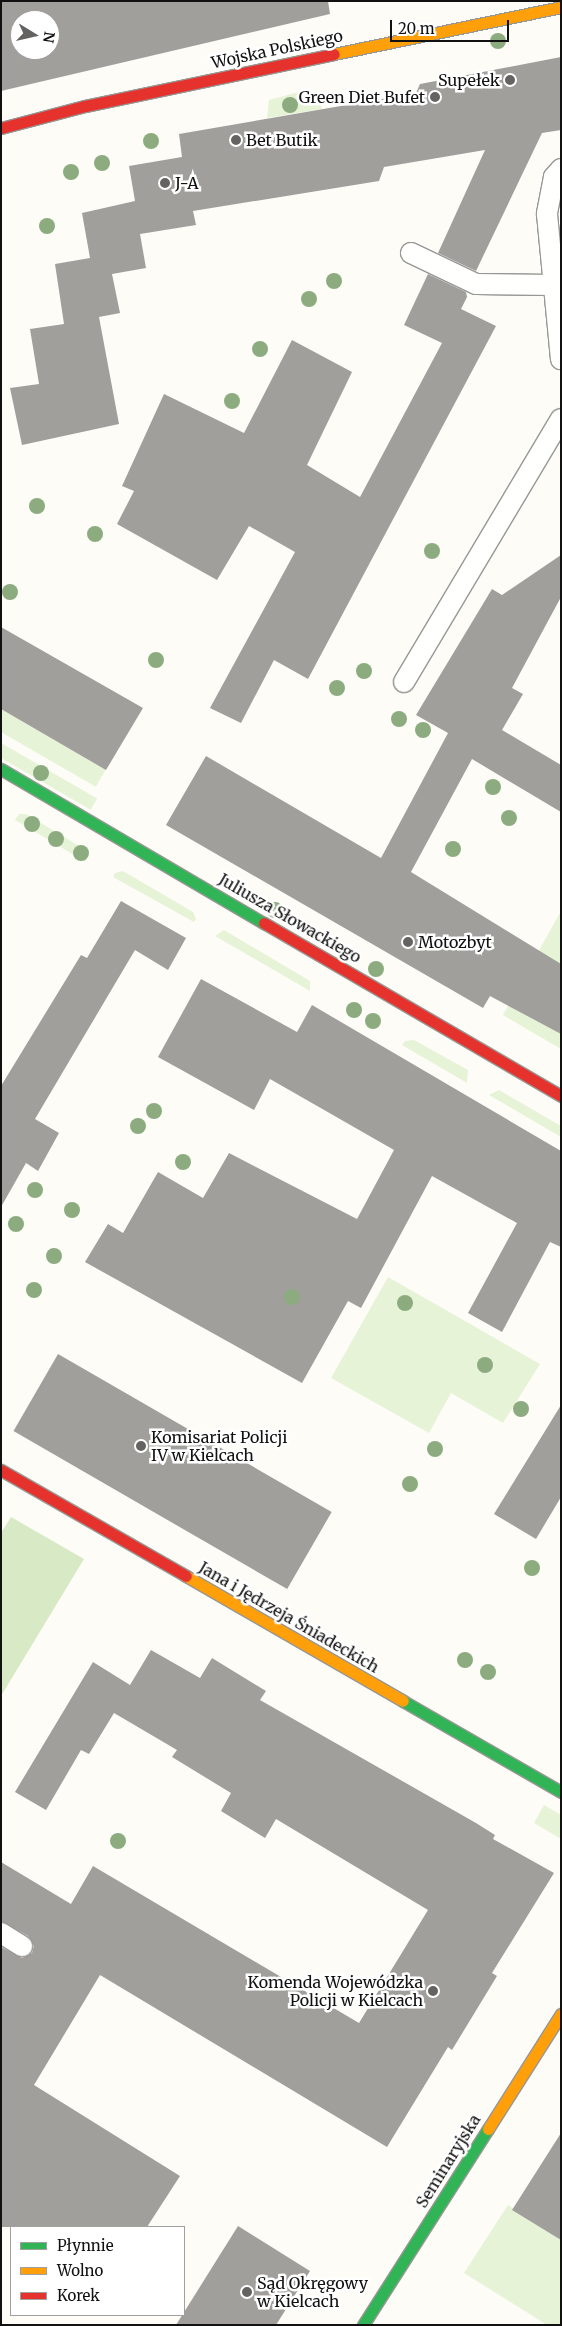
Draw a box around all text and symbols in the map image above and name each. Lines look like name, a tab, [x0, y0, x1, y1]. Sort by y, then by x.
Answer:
north arrow	[10, 10, 60, 60]
scale bar	[392, 10, 511, 42]
text: 20 m	[398, 19, 435, 38]
street label: Wojska Polskiego	[210, 26, 344, 72]
text: N	[39, 30, 59, 44]
place label: Supełek	[438, 70, 500, 90]
marker: Supełek	[504, 74, 516, 86]
place label: Green Diet Bufet	[299, 87, 425, 107]
marker: Green Diet Bufet	[429, 91, 441, 103]
place label: Bet Butik	[246, 130, 318, 150]
marker: Bet Butik	[230, 134, 242, 146]
place label: J-A	[175, 173, 199, 193]
marker: J-A	[159, 177, 171, 189]
street label: Juliusza Słowackiego	[215, 869, 365, 967]
place label: Motozbyt	[418, 932, 492, 952]
marker: Motozbyt	[402, 936, 414, 948]
place label: Komisariat Policji IV w Kielcach	[151, 1427, 287, 1465]
marker: Komisariat Policji IV w Kielcach	[135, 1440, 147, 1452]
street label: Jana i Jędrzeja Śniadeckich	[196, 1557, 382, 1677]
place label: Komenda Wojewódzka Policji w Kielcach	[248, 1972, 423, 2010]
marker: Komenda Wojewódzka Policji w Kielcach	[427, 1985, 439, 1997]
street label: Seminaryjska	[412, 2111, 484, 2211]
legend	[10, 2226, 185, 2316]
text: Płynnie	[57, 2236, 113, 2255]
text: Wolno	[57, 2261, 103, 2280]
place label: Sąd Okręgowy w Kielcach	[257, 2273, 368, 2311]
text: Korek	[57, 2286, 100, 2305]
marker: Sąd Okręgowy w Kielcach	[241, 2286, 253, 2298]

